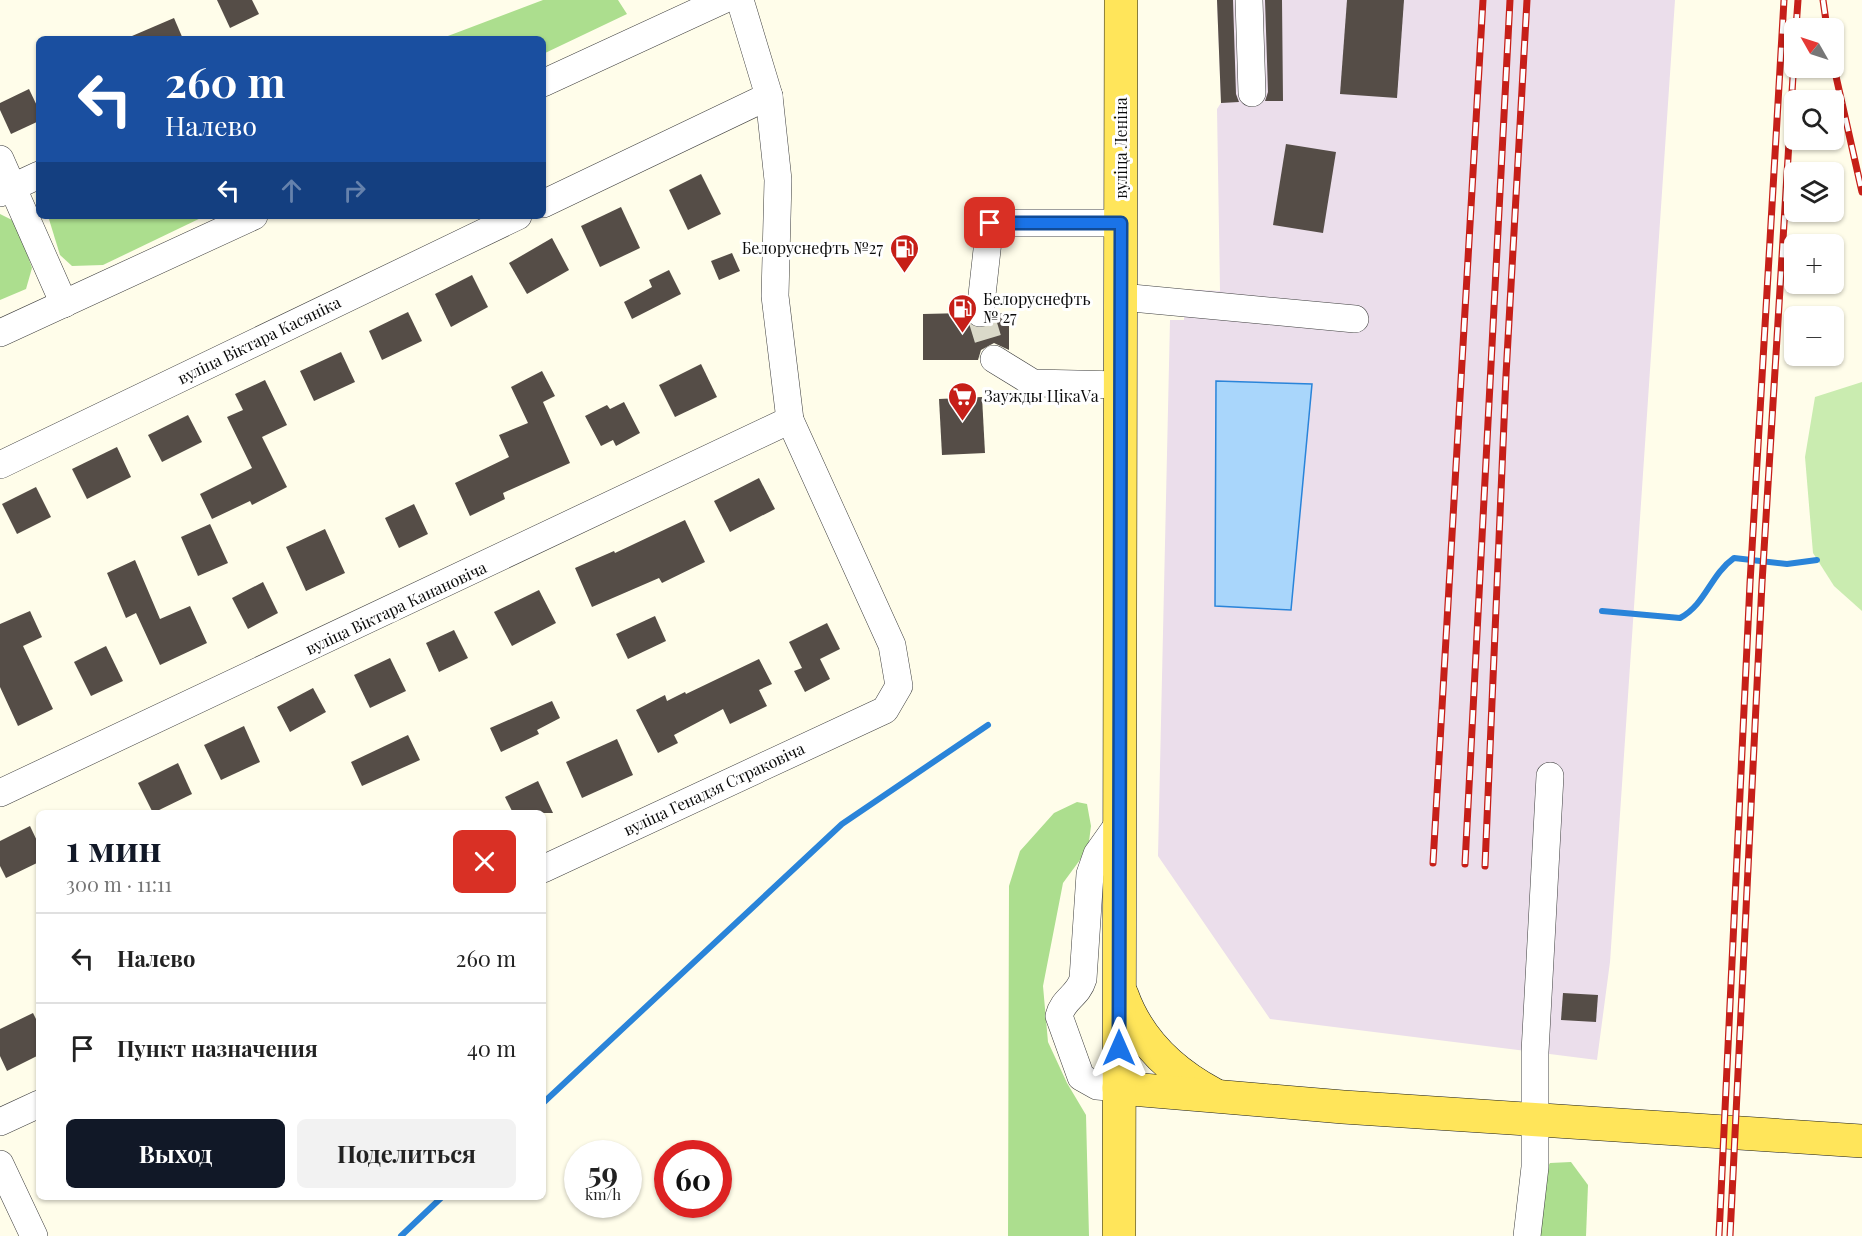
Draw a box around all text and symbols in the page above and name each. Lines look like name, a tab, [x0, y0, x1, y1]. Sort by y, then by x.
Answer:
north arrow	[1784, 18, 1844, 78]
map controls	[1784, 18, 1844, 366]
text: 260 m	[165, 53, 285, 109]
icon: left	[66, 60, 144, 138]
button: search	[1784, 90, 1844, 150]
street label: вуліца Леніна	[1110, 97, 1131, 199]
text: Налево	[165, 107, 257, 143]
button: layers	[1784, 162, 1844, 222]
icon: left	[212, 174, 245, 207]
icon: ahead	[275, 174, 308, 207]
icon: right	[338, 174, 371, 207]
pin	[964, 197, 1015, 248]
icon: arrive	[973, 206, 1006, 239]
fuel station icon: Белоруснефть №27	[888, 232, 920, 274]
button: +	[1784, 234, 1844, 294]
place label: Белоруснефть №27	[742, 237, 884, 258]
place label: Белоруснефть № 27	[983, 288, 1091, 327]
street label: вуліца Віктара Касяніка	[174, 291, 344, 388]
fuel station icon: Белоруснефть № 27	[946, 292, 978, 334]
button: −	[1784, 306, 1844, 366]
supermarket icon: Заужды ЦікаVа	[947, 380, 979, 422]
place label: Заужды ЦікаVа	[984, 385, 1099, 406]
street label: вуліца Віктара Канановіча	[302, 556, 490, 659]
street label: вуліца Генадзя Страковіча	[620, 737, 808, 840]
text: 1 мин	[66, 823, 161, 871]
button: close	[453, 830, 516, 893]
text: 300 m · 11:11	[66, 870, 172, 897]
icon: left	[66, 942, 99, 975]
text: Налево	[117, 943, 195, 973]
text: 260 m	[456, 943, 516, 973]
position arrow	[1087, 1016, 1151, 1080]
icon: arrive	[66, 1032, 99, 1065]
text: Пункт назначения	[117, 1033, 318, 1063]
text: 40 m	[467, 1033, 516, 1063]
button: Выход	[66, 1119, 285, 1188]
button: Поделиться	[297, 1119, 516, 1188]
speed limit sign: 60	[654, 1140, 732, 1218]
text: 59	[588, 1152, 618, 1192]
text: km/h	[585, 1184, 621, 1204]

